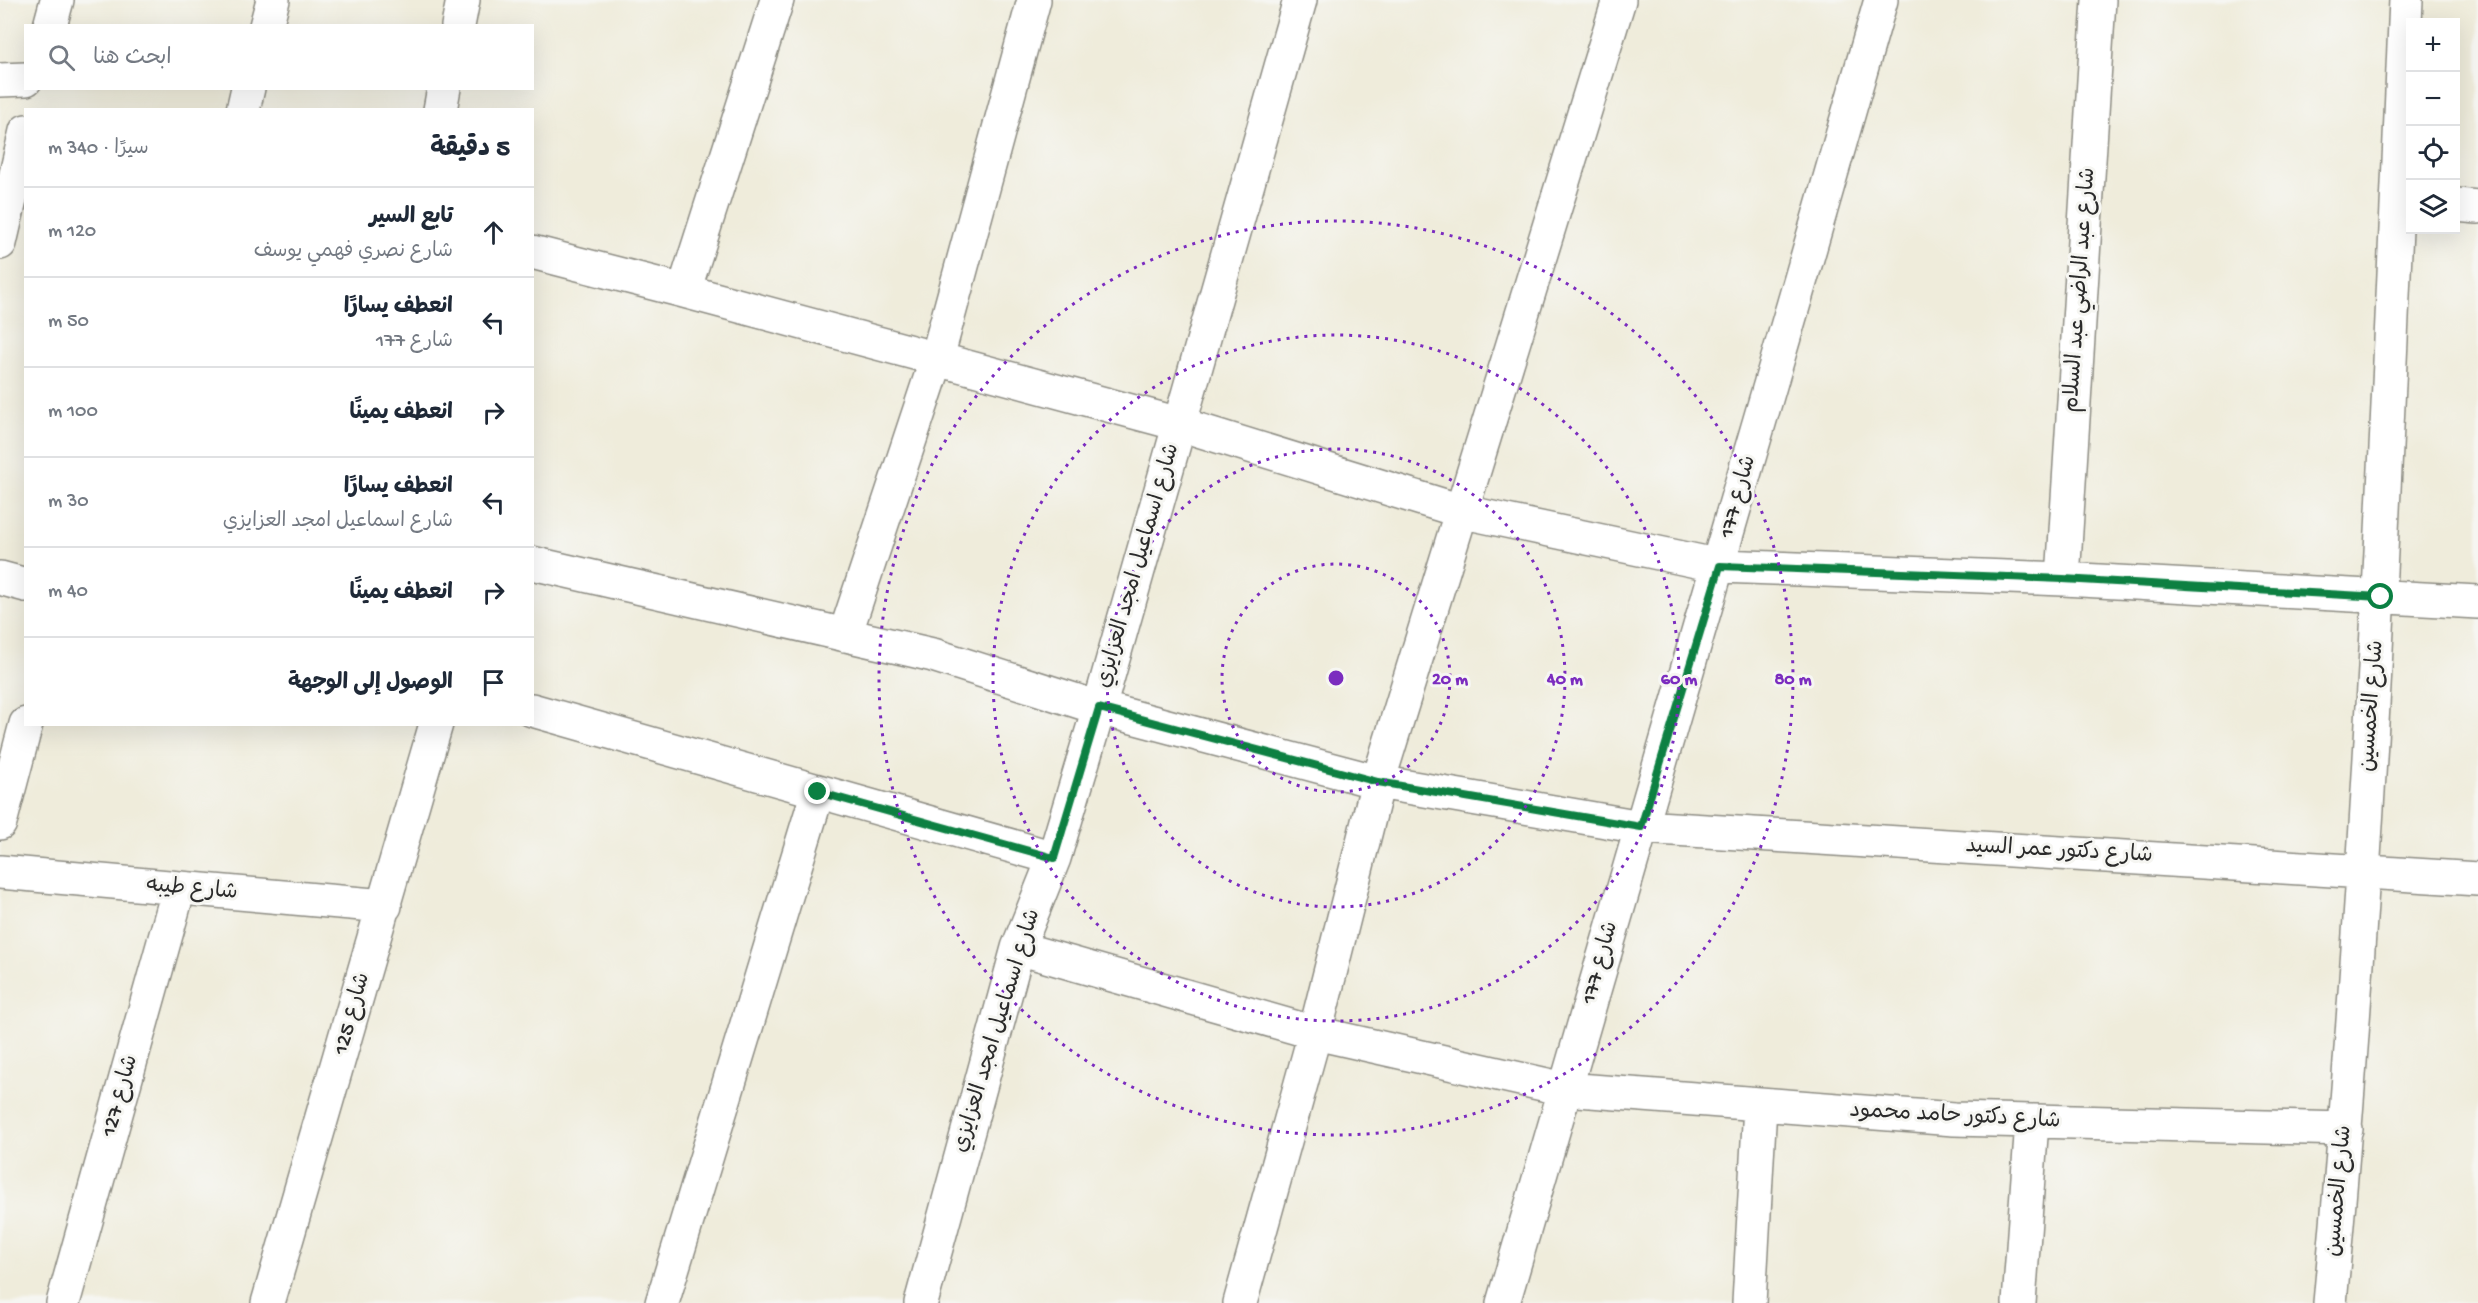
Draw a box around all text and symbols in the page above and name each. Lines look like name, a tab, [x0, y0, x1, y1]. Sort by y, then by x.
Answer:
map controls	[2406, 18, 2460, 234]
button: +	[2406, 18, 2460, 72]
search box	[24, 24, 534, 90]
icon: search	[45, 41, 78, 74]
text: ابحث هنا	[93, 46, 172, 72]
button: −	[2406, 72, 2460, 126]
button: locate	[2406, 126, 2460, 180]
text: 5 دقيقة	[430, 135, 510, 166]
text: سيرًا · 340 m	[48, 138, 149, 161]
street label: شارع عبد الراضي عبد السلام	[2059, 167, 2106, 414]
button: layers	[2406, 180, 2460, 234]
text: تابع السير	[369, 205, 453, 231]
icon: ahead	[477, 216, 510, 249]
text: 120 m	[48, 221, 96, 244]
text: شارع نصري فهمي يوسف	[254, 241, 453, 264]
text: انعطف يسارًا	[344, 295, 453, 321]
icon: left	[477, 306, 510, 339]
text: 50 m	[48, 311, 89, 334]
text: شارع 177	[376, 331, 453, 354]
icon: right	[477, 396, 510, 429]
text: 100 m	[48, 401, 98, 424]
text: انعطف يمينًا	[350, 401, 453, 427]
street label: شارع اسماعيل امجد العزايزي	[1092, 441, 1186, 691]
street label: شارع 177	[1715, 453, 1763, 542]
text: انعطف يسارًا	[344, 475, 453, 501]
icon: left	[477, 486, 510, 519]
text: 30 m	[48, 491, 89, 514]
text: شارع اسماعيل امجد العزايزي	[223, 511, 453, 534]
icon: right	[477, 576, 510, 609]
text: 40 m	[48, 581, 88, 604]
text: انعطف يمينًا	[350, 581, 453, 607]
route start	[2367, 583, 2393, 609]
street label: شارع الخمسين	[2355, 639, 2391, 773]
icon: arrive	[477, 666, 510, 699]
centre of rings	[1326, 668, 1346, 688]
text: 20 m	[1432, 670, 1468, 691]
text: 40 m	[1546, 670, 1583, 691]
text: 60 m	[1661, 670, 1697, 691]
text: 80 m	[1774, 670, 1812, 691]
text: الوصول إلى الوجهة	[288, 671, 453, 697]
route end	[804, 778, 830, 804]
street label: شارع دكتور عمر السيد	[1965, 834, 2153, 870]
street label: شارع طيبه	[145, 873, 239, 907]
street label: شارع اسماعيل امجد العزايزي	[949, 906, 1047, 1156]
street label: شارع 177	[1577, 919, 1625, 1008]
street label: شارع 125	[329, 970, 377, 1059]
street label: شارع 127	[97, 1052, 145, 1141]
street label: شارع دكتور حامد محمود	[1849, 1098, 2061, 1136]
street label: شارع الخمسين	[2321, 1124, 2359, 1258]

